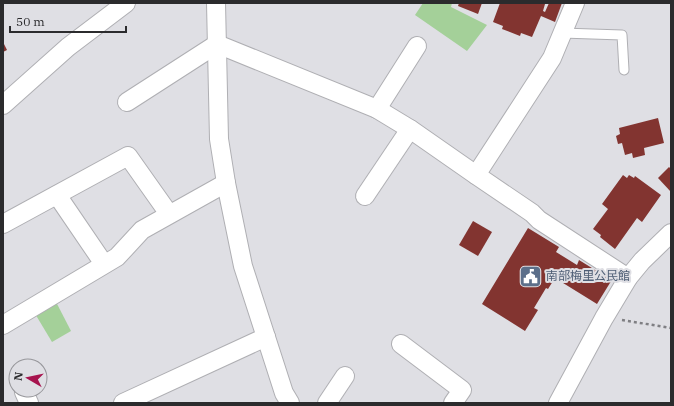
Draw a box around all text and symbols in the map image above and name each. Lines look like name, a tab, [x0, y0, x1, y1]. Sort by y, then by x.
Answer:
scale bar	[10, 8, 126, 34]
text: 50 m	[16, 14, 45, 29]
public building icon: 南部梅里公民館	[517, 263, 543, 289]
place label: 南部梅里公民館	[546, 268, 630, 283]
north arrow	[8, 358, 48, 398]
text: N	[11, 371, 26, 382]

